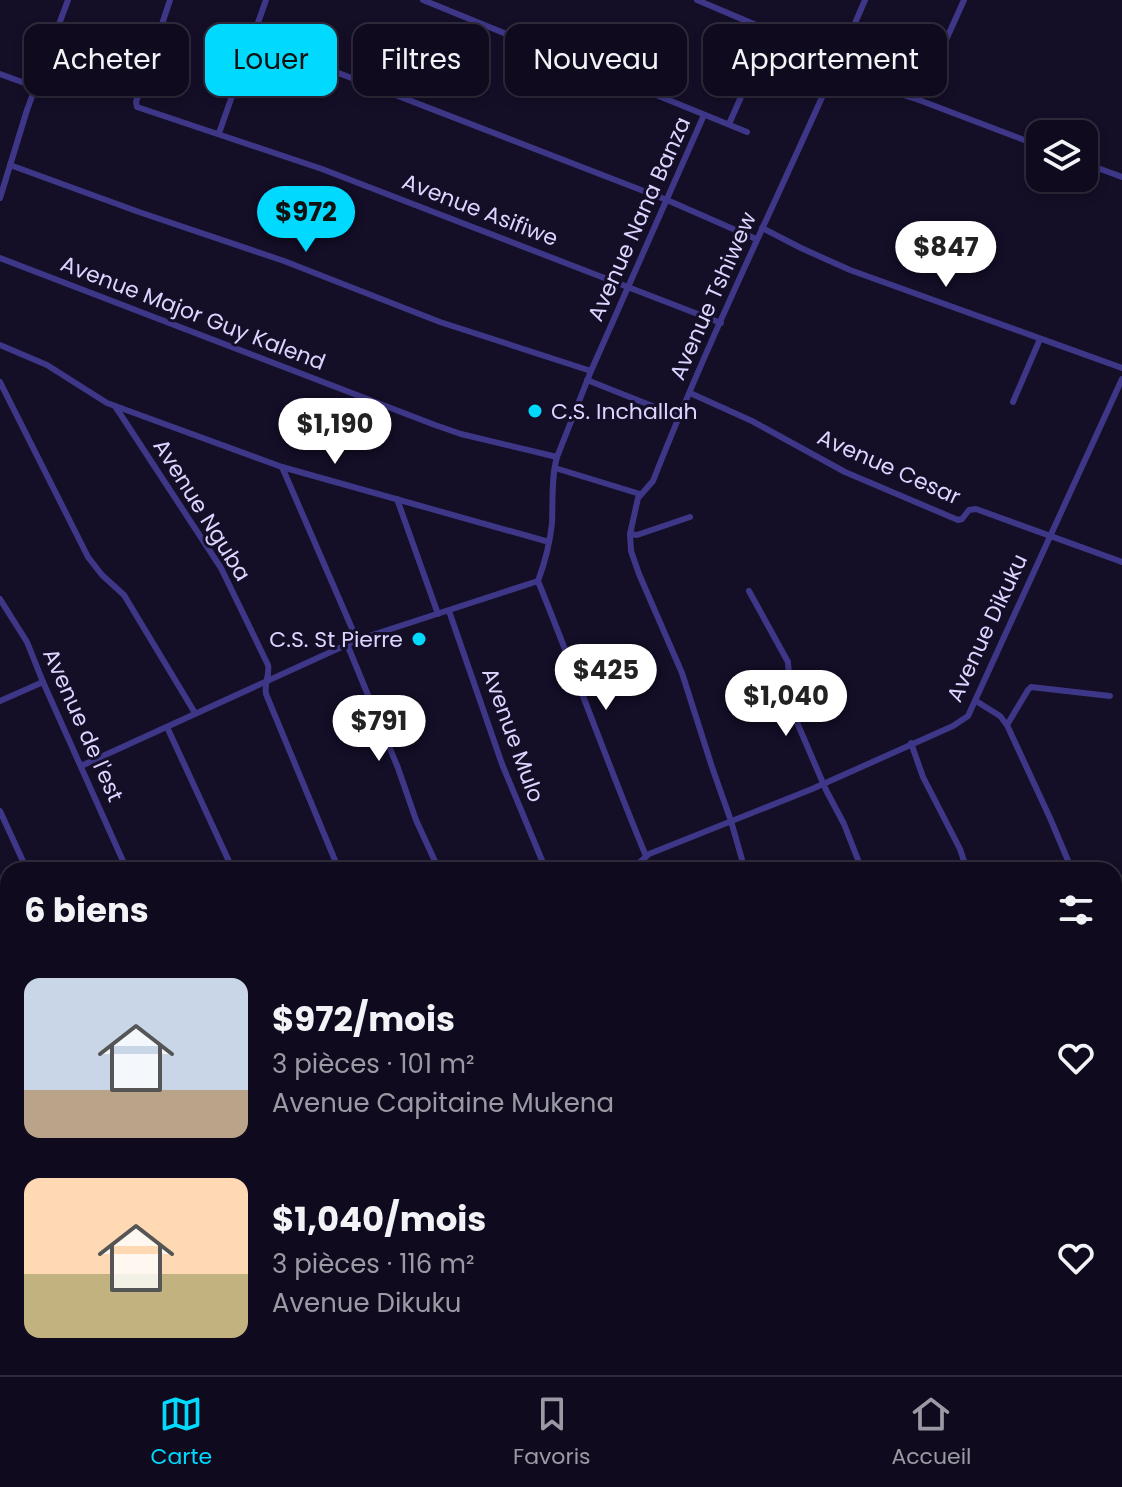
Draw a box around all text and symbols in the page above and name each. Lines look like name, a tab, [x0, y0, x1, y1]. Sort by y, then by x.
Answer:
chip: Acheter	[24, 24, 189, 96]
chip: Louer	[205, 24, 337, 96]
chip: Filtres	[353, 24, 489, 96]
chip: Nouveau	[505, 24, 687, 96]
chip: Appartement	[703, 24, 947, 96]
street label: Avenue Nana Banza	[580, 112, 698, 326]
map controls	[1026, 120, 1098, 192]
button: layers	[1026, 120, 1098, 192]
street label: Avenue Asifiwe	[398, 166, 562, 254]
pin: $972	[259, 186, 353, 254]
text: $972	[275, 194, 337, 230]
street label: Avenue Tshiwew	[662, 207, 764, 385]
pin: $847	[899, 221, 993, 289]
text: $847	[913, 229, 979, 265]
street label: Avenue Major Guy Kalend	[56, 248, 330, 378]
place label: C.S. Inchallah	[551, 396, 698, 427]
pin: $1,190	[270, 398, 400, 466]
marker: C.S. Inchallah	[526, 402, 544, 420]
text: $1,190	[296, 406, 374, 442]
street label: Avenue Cesar	[813, 422, 965, 512]
street label: Avenue Nguba	[146, 433, 258, 587]
street label: Avenue Dikuku	[939, 549, 1035, 707]
place label: C.S. St Pierre	[269, 624, 403, 655]
marker: C.S. St Pierre	[410, 630, 428, 648]
street label: Avenue de l'est	[35, 643, 131, 807]
pin: $425	[559, 644, 653, 712]
text: $425	[573, 652, 639, 688]
street label: Avenue Mulo	[474, 663, 552, 807]
pin: $1,040	[721, 670, 851, 738]
text: $1,040	[743, 678, 829, 714]
pin: $791	[332, 695, 426, 763]
text: $791	[351, 703, 407, 739]
text: 6 biens	[24, 886, 149, 934]
icon: filters	[1054, 888, 1098, 932]
text: $972/mois	[272, 995, 455, 1043]
icon: home	[88, 1010, 184, 1106]
icon: heart	[1054, 1036, 1098, 1080]
text: 3 pièces · 101 m²	[272, 1046, 475, 1082]
text: Avenue Capitaine Mukena	[272, 1085, 614, 1121]
text: $1,040/mois	[272, 1195, 486, 1243]
icon: home	[88, 1210, 184, 1306]
icon: heart	[1054, 1236, 1098, 1280]
text: 3 pièces · 116 m²	[272, 1246, 475, 1282]
text: Avenue Dikuku	[272, 1285, 461, 1321]
tab: Carte	[150, 1392, 212, 1473]
tab: Favoris	[513, 1392, 591, 1473]
tab: Accueil	[891, 1392, 972, 1473]

